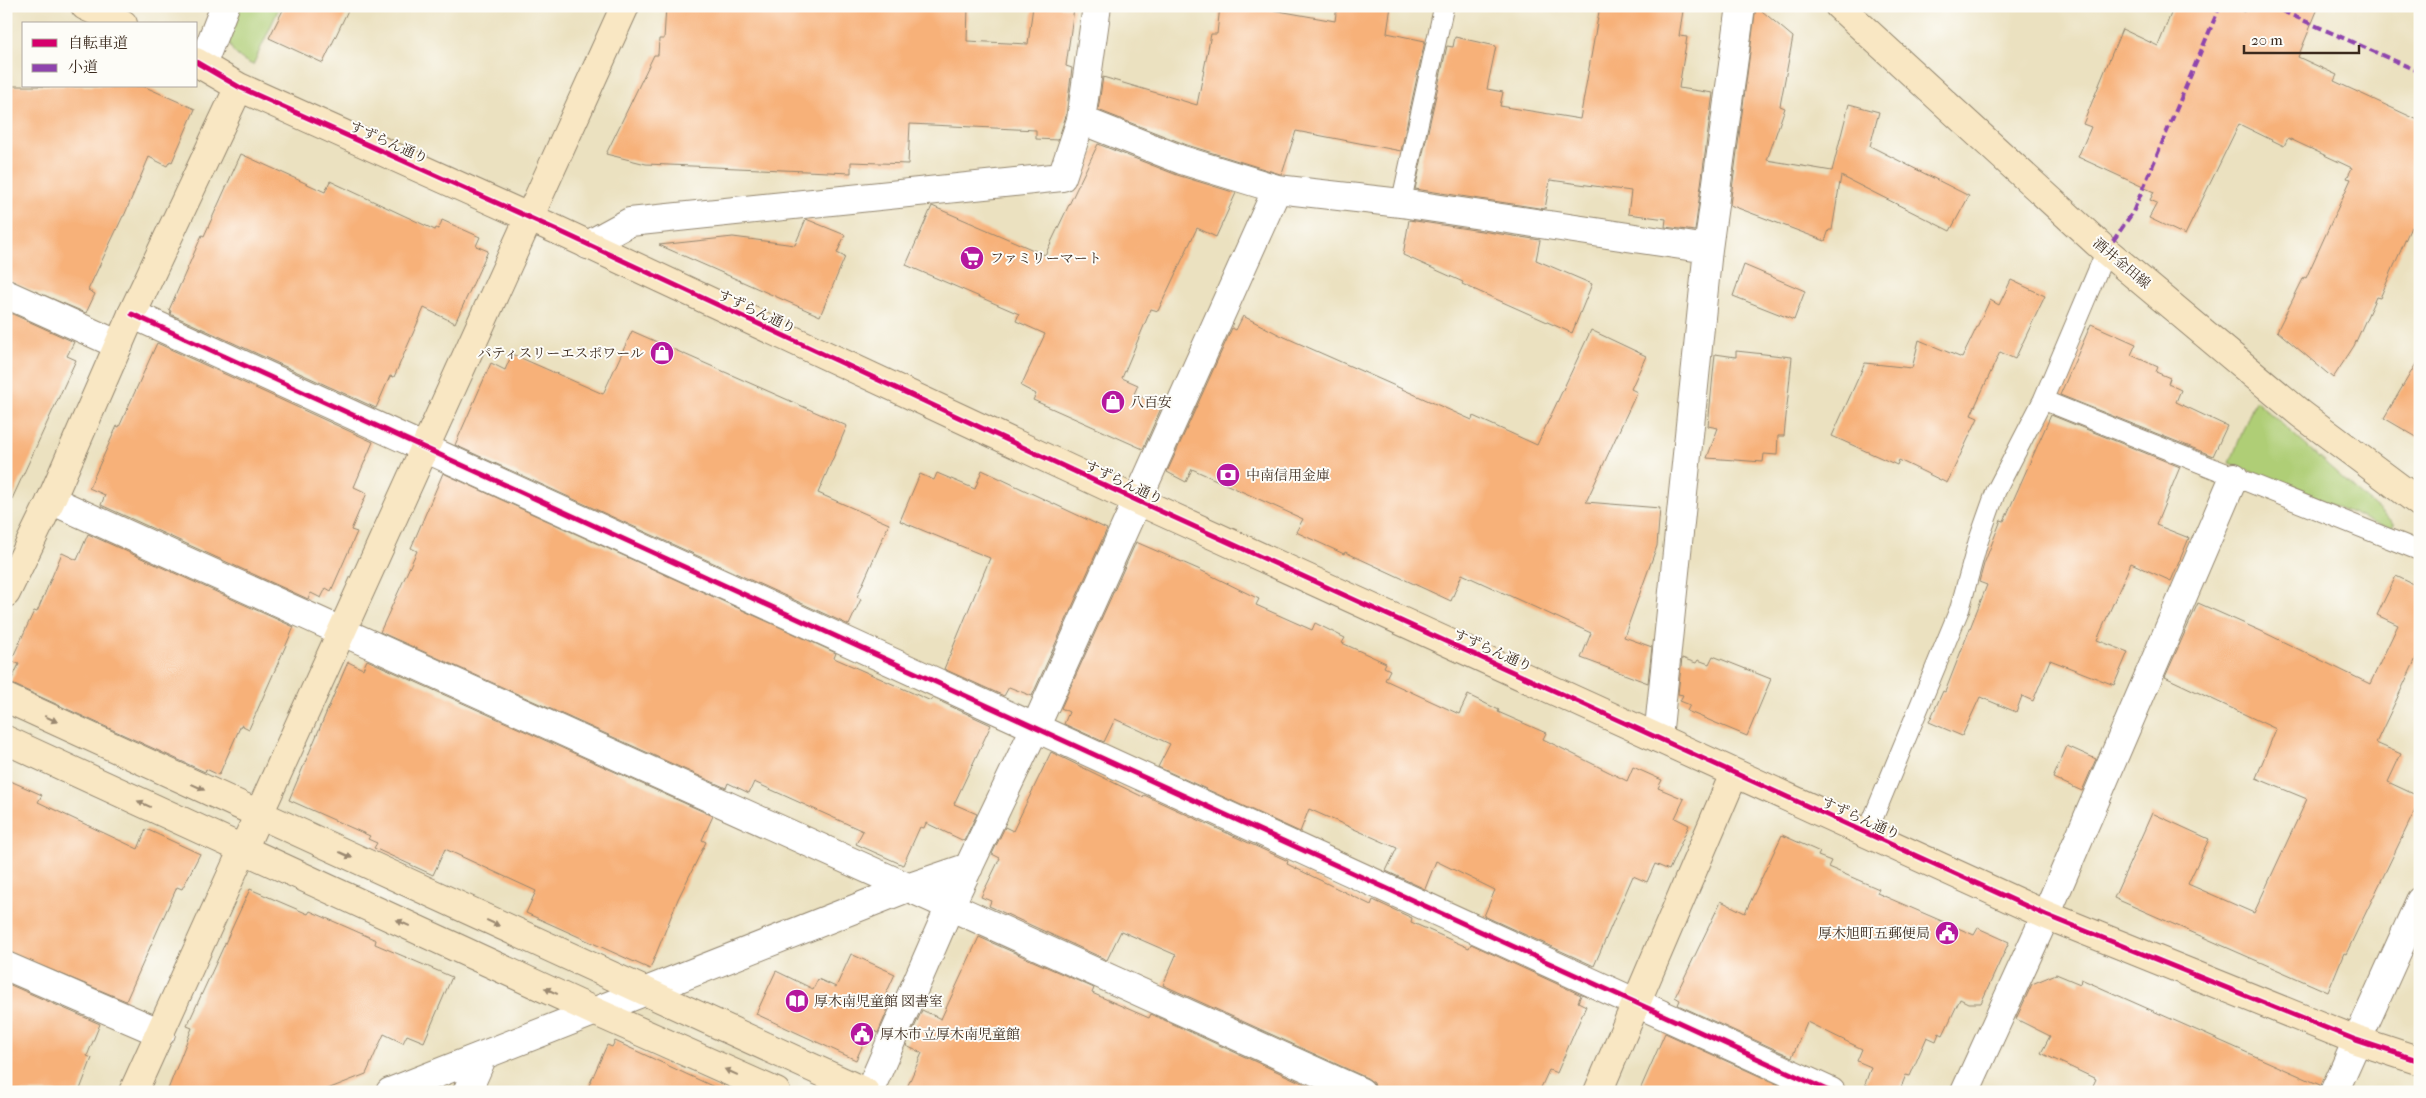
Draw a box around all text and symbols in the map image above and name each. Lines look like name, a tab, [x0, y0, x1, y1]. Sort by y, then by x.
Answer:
legend	[22, 22, 198, 88]
scale bar	[2244, 22, 2358, 54]
text: 20 m	[2251, 31, 2283, 49]
text: 自転車道	[68, 34, 128, 52]
text: 小道	[68, 58, 98, 76]
street label: すずらん通り	[347, 118, 431, 167]
street label: 酒井金田線	[2089, 234, 2154, 292]
supermarket icon: ファミリーマート	[959, 245, 985, 271]
place label: ファミリーマート	[990, 250, 1102, 267]
street label: すずらん通り	[715, 286, 799, 337]
shop icon: パティスリーエスポワール	[649, 340, 675, 366]
place label: パティスリーエスポワール	[477, 345, 644, 362]
shop icon: 八百安	[1100, 389, 1126, 415]
place label: 八百安	[1130, 394, 1172, 411]
street label: すずらん通り	[1082, 457, 1166, 508]
bank icon: 中南信用金庫	[1215, 462, 1241, 488]
place label: 中南信用金庫	[1246, 467, 1330, 484]
street label: すずらん通り	[1451, 626, 1535, 675]
one-way arrow	[43, 714, 58, 723]
one-way arrow	[191, 783, 205, 791]
street label: すずらん通り	[1819, 794, 1903, 843]
one-way arrow	[137, 800, 151, 808]
one-way arrow	[339, 851, 353, 859]
one-way arrow	[396, 919, 410, 927]
one-way arrow	[486, 919, 500, 927]
public building icon: 厚木旭町五郵便局	[1934, 920, 1960, 946]
place label: 厚木旭町五郵便局	[1818, 925, 1930, 942]
one-way arrow	[544, 987, 558, 995]
library icon: 厚木南児童館 図書室	[784, 988, 810, 1014]
place label: 厚木南児童館 図書室	[814, 993, 943, 1010]
public building icon: 厚木市立厚木南児童館	[849, 1021, 875, 1047]
place label: 厚木市立厚木南児童館	[880, 1026, 1020, 1043]
one-way arrow	[724, 1067, 738, 1075]

